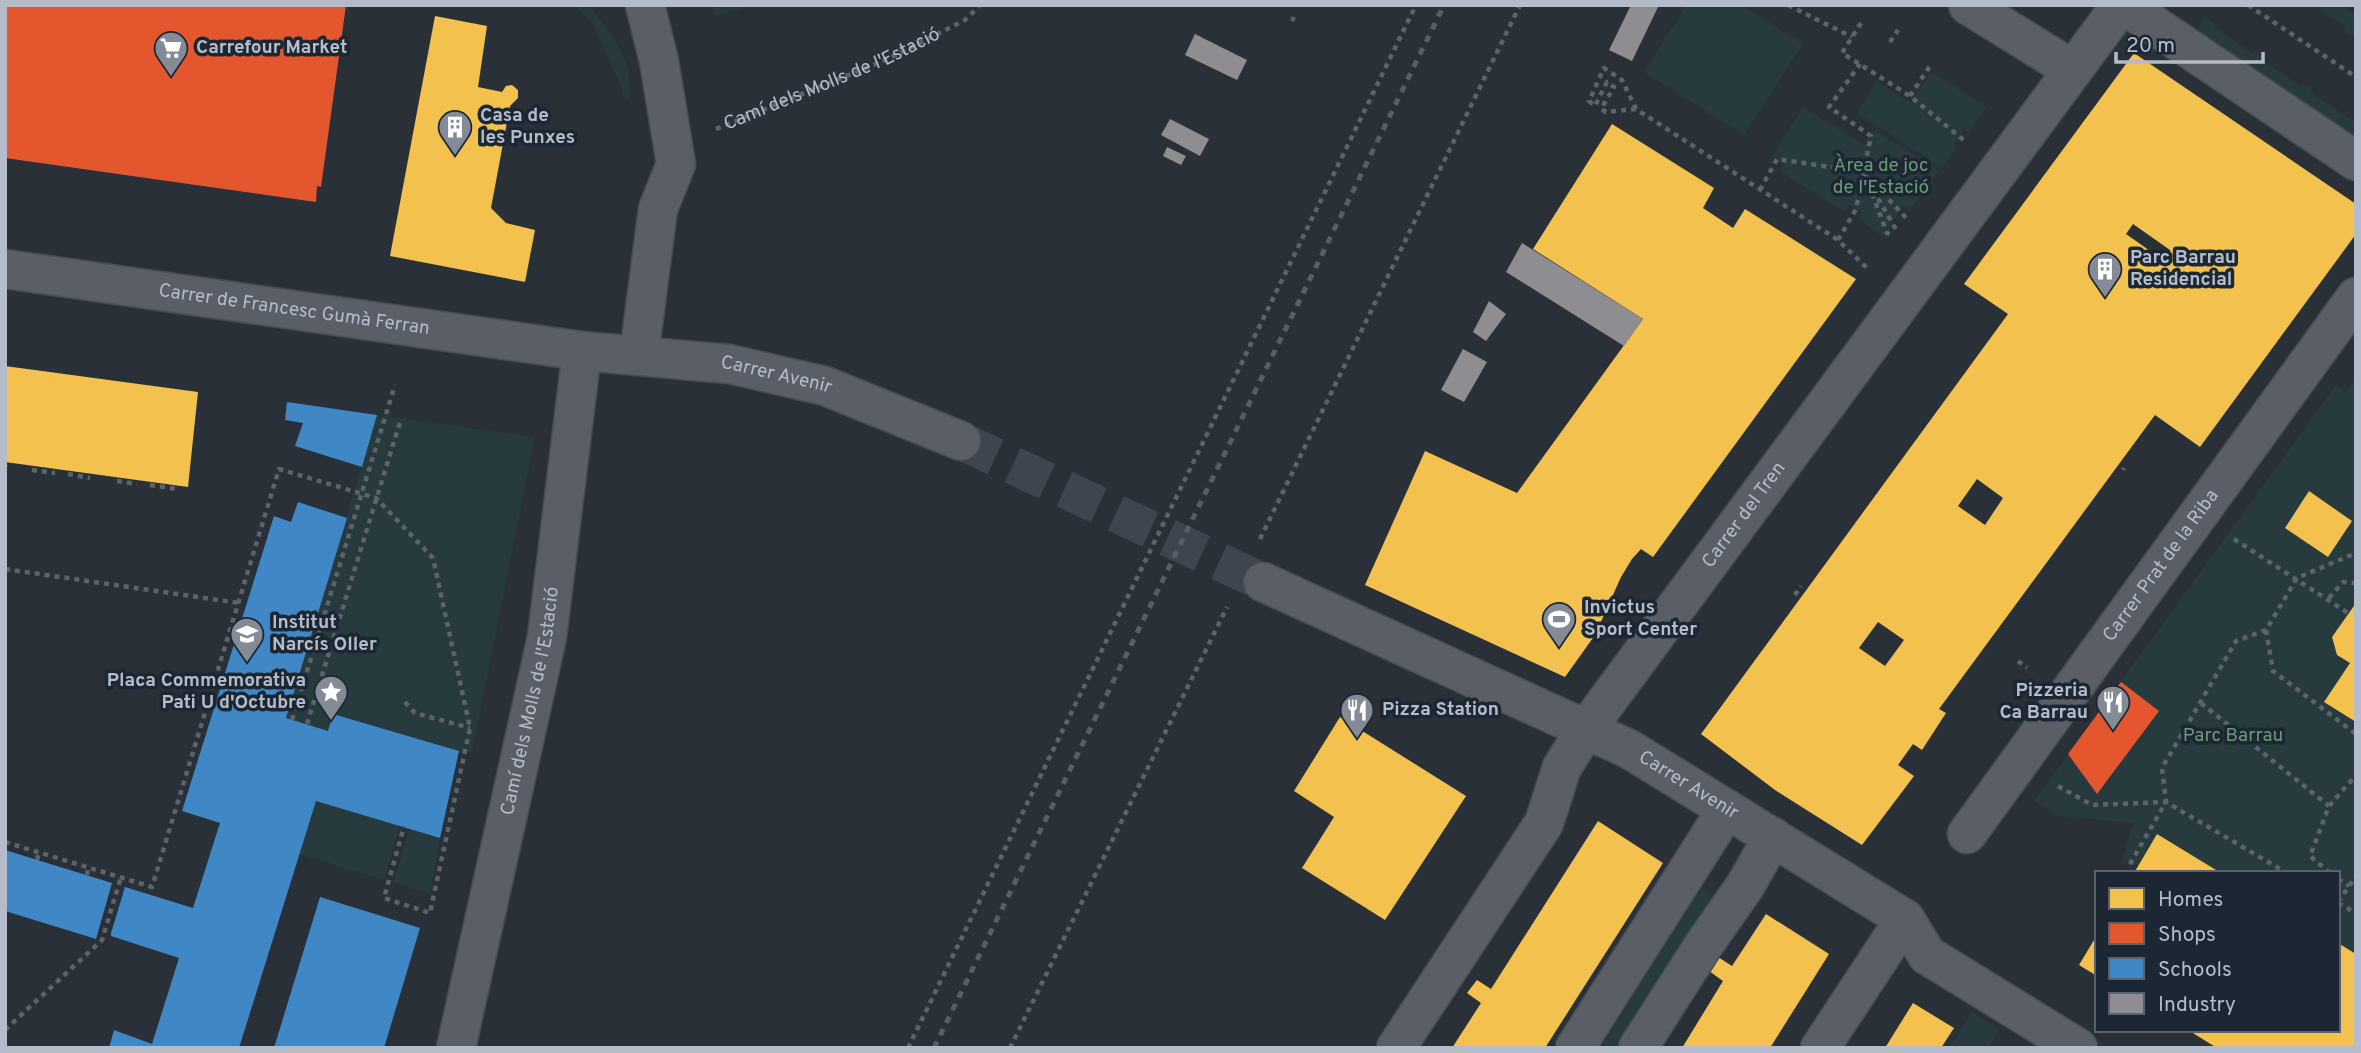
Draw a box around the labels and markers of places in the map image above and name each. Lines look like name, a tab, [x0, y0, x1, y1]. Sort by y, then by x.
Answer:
supermarket icon: Carrefour Market	[152, 29, 190, 78]
place label: Carrefour Market	[196, 36, 347, 60]
place label: Casa de les Punxes	[480, 104, 575, 150]
building icon: Casa de les Punxes	[436, 108, 474, 157]
place label: Parc Barrau Residencial	[2130, 246, 2236, 292]
building icon: Parc Barrau Residencial	[2086, 250, 2124, 299]
place label: Invictus Sport Center	[1584, 596, 1697, 642]
sports icon: Invictus Sport Center	[1540, 600, 1578, 649]
place label: Institut Narcís Oller	[272, 611, 377, 657]
school or university icon: Institut Narcís Oller	[228, 615, 266, 664]
place label: Placa Commemorativa Pati U d'Octubre	[107, 669, 306, 715]
place icon: Placa Commemorativa Pati U d'Octubre	[312, 673, 350, 722]
place label: Pizzeria Ca Barrau	[1999, 679, 2088, 725]
restaurant icon: Pizzeria Ca Barrau	[2094, 683, 2132, 732]
restaurant icon: Pizza Station	[1338, 691, 1376, 740]
place label: Pizza Station	[1382, 698, 1499, 722]

